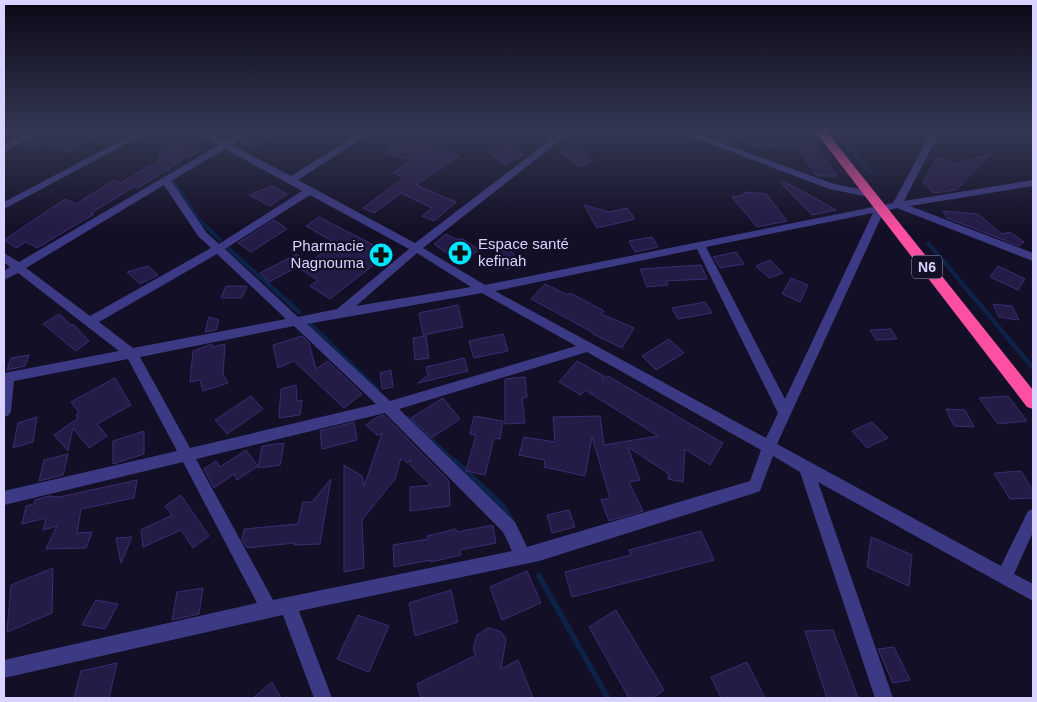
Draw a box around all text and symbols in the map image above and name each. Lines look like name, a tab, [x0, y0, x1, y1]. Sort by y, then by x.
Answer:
place label: Espace santé kefinah	[478, 235, 569, 269]
place label: Pharmacie Nagnouma	[291, 237, 365, 271]
pharmacy icon: Espace santé kefinah	[447, 240, 473, 266]
pharmacy icon: Pharmacie Nagnouma	[368, 242, 394, 268]
road number: N6	[912, 256, 942, 278]

